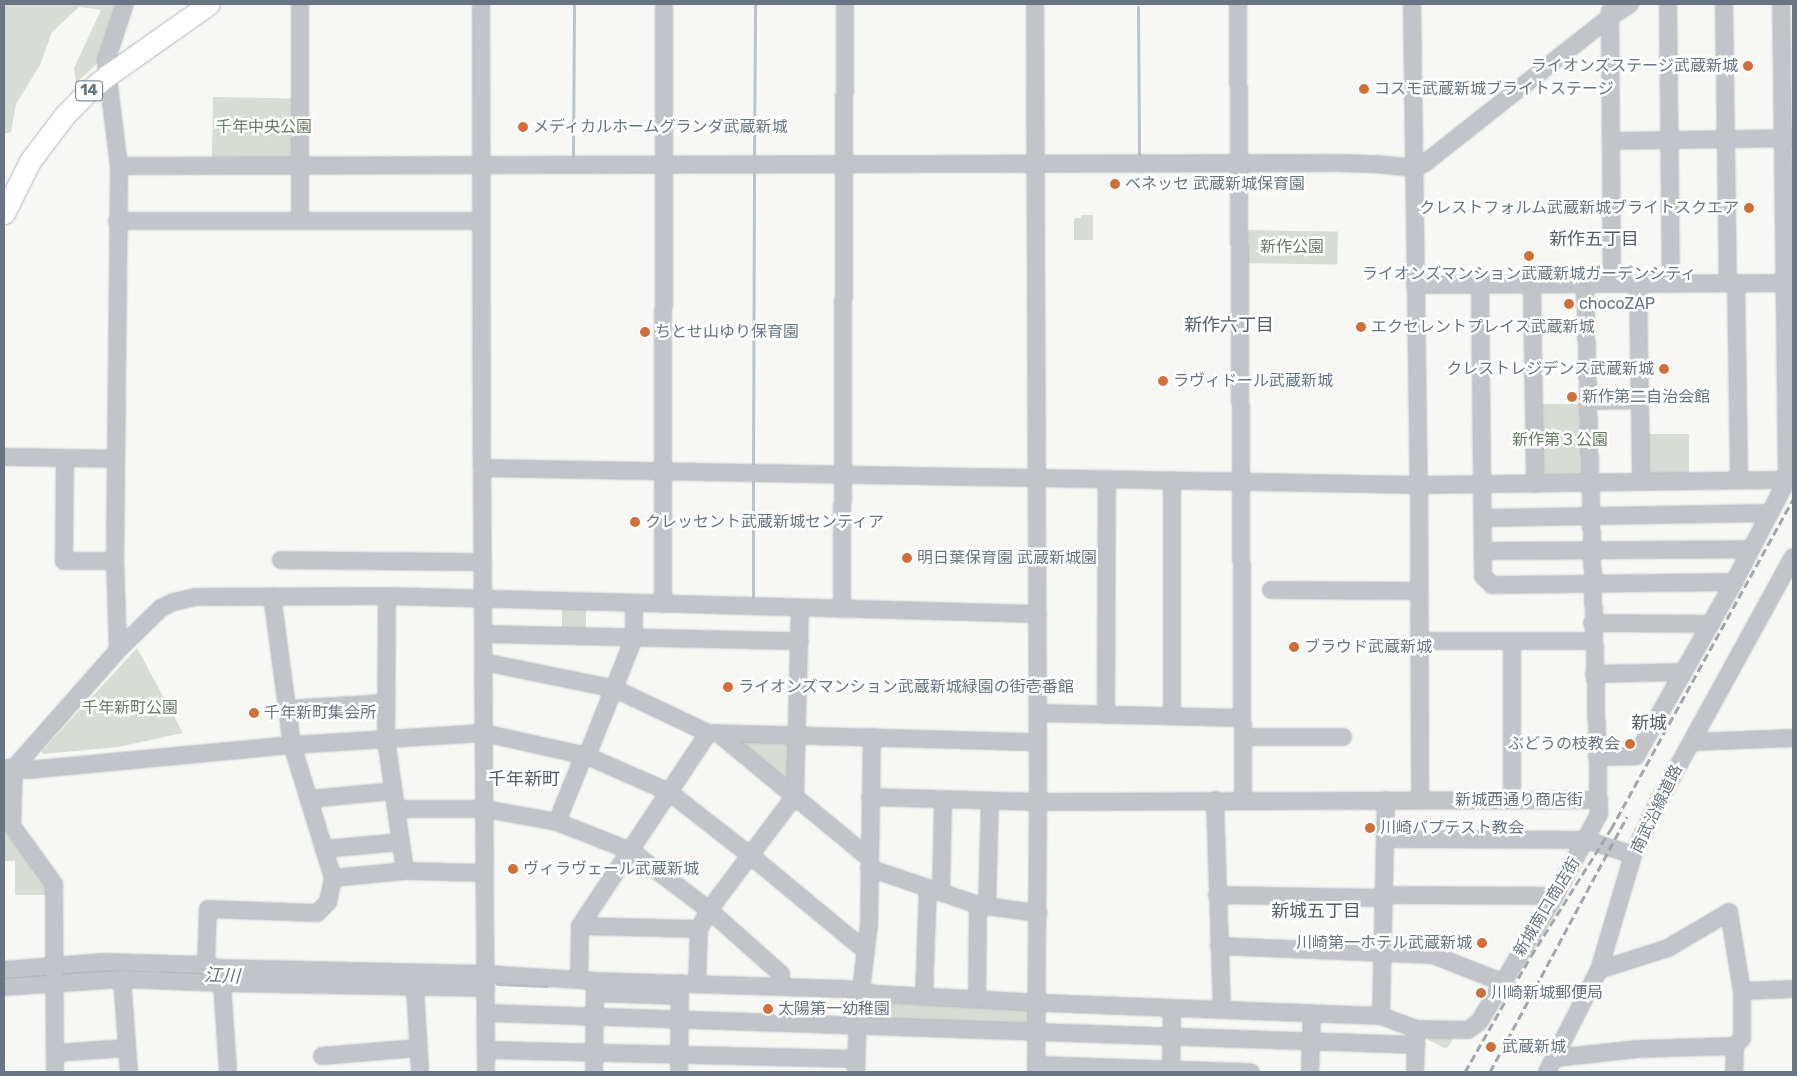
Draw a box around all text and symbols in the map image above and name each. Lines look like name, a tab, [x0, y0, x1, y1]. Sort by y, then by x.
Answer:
place label: ライオンズステージ武蔵新城	[1530, 56, 1738, 76]
marker: ライオンズステージ武蔵新城	[1742, 60, 1754, 72]
road number: 14	[74, 78, 104, 104]
place label: コスモ武蔵新城ブライトステージ	[1374, 79, 1614, 99]
marker: コスモ武蔵新城ブライトステージ	[1358, 83, 1370, 95]
park label: 千年中央公園	[216, 117, 312, 137]
place label: メディカルホームグランダ武蔵新城	[533, 117, 789, 137]
marker: メディカルホームグランダ武蔵新城	[517, 121, 529, 133]
place label: ベネッセ 武蔵新城保育園	[1125, 174, 1305, 194]
marker: ベネッセ 武蔵新城保育園	[1109, 178, 1121, 190]
place label: クレストフォルム武蔵新城ブライトスクエア	[1419, 198, 1739, 218]
marker: クレストフォルム武蔵新城ブライトスクエア	[1743, 202, 1755, 214]
district label: 新作五丁目	[1549, 228, 1639, 250]
park label: 新作公園	[1260, 237, 1324, 257]
marker: ライオンズマンション武蔵新城ガーデンシティ	[1523, 250, 1535, 262]
place label: ライオンズマンション武蔵新城ガーデンシティ	[1361, 264, 1697, 284]
place label: chocoZAP	[1579, 294, 1655, 314]
marker: chocoZAP	[1563, 298, 1575, 310]
district label: 新作六丁目	[1184, 314, 1274, 336]
place label: エクセレントプレイス武蔵新城	[1371, 317, 1595, 337]
marker: エクセレントプレイス武蔵新城	[1355, 321, 1367, 333]
place label: ちとせ山ゆり保育園	[655, 322, 799, 342]
marker: ちとせ山ゆり保育園	[639, 326, 651, 338]
place label: クレストレジデンス武蔵新城	[1446, 359, 1654, 379]
marker: クレストレジデンス武蔵新城	[1658, 363, 1670, 375]
place label: ラヴィドール武蔵新城	[1173, 371, 1333, 391]
marker: ラヴィドール武蔵新城	[1157, 375, 1169, 387]
place label: 新作第二自治会館	[1582, 387, 1710, 407]
marker: 新作第二自治会館	[1566, 391, 1578, 403]
park label: 新作第３公園	[1512, 430, 1608, 450]
place label: クレッセント武蔵新城センティア	[645, 512, 885, 532]
marker: クレッセント武蔵新城センティア	[629, 516, 641, 528]
place label: 明日葉保育園 武蔵新城園	[917, 548, 1097, 568]
marker: 明日葉保育園 武蔵新城園	[901, 552, 913, 564]
place label: ブラウド武蔵新城	[1304, 637, 1432, 657]
marker: ブラウド武蔵新城	[1288, 641, 1300, 653]
place label: ライオンズマンション武蔵新城緑園の街壱番館	[738, 677, 1074, 697]
marker: ライオンズマンション武蔵新城緑園の街壱番館	[722, 681, 734, 693]
park label: 千年新町公園	[82, 698, 178, 718]
place label: 千年新町集会所	[264, 703, 376, 723]
marker: 千年新町集会所	[248, 707, 260, 719]
district label: 新城	[1631, 712, 1667, 734]
place label: ぶどうの枝教会	[1508, 734, 1620, 754]
marker: ぶどうの枝教会	[1624, 738, 1636, 750]
street label: 南武沿線道路	[1627, 762, 1687, 856]
district label: 千年新町	[488, 768, 560, 790]
street label: 新城西通り商店街	[1455, 790, 1583, 810]
place label: 川崎バプテスト教会	[1380, 818, 1524, 838]
marker: 川崎バプテスト教会	[1364, 822, 1376, 834]
street label: 新城南口商店街	[1510, 854, 1584, 960]
place label: ヴィラヴェール武蔵新城	[523, 859, 699, 879]
marker: ヴィラヴェール武蔵新城	[507, 863, 519, 875]
district label: 新城五丁目	[1271, 900, 1361, 922]
place label: 川崎第一ホテル武蔵新城	[1296, 933, 1472, 953]
marker: 川崎第一ホテル武蔵新城	[1476, 937, 1488, 949]
water label: 江川	[204, 965, 240, 987]
place label: 川崎新城郵便局	[1491, 983, 1603, 1003]
marker: 川崎新城郵便局	[1475, 987, 1487, 999]
place label: 太陽第一幼稚園	[778, 999, 890, 1019]
marker: 太陽第一幼稚園	[762, 1003, 774, 1015]
place label: 武蔵新城	[1502, 1037, 1566, 1057]
marker: 武蔵新城	[1484, 1040, 1498, 1054]

